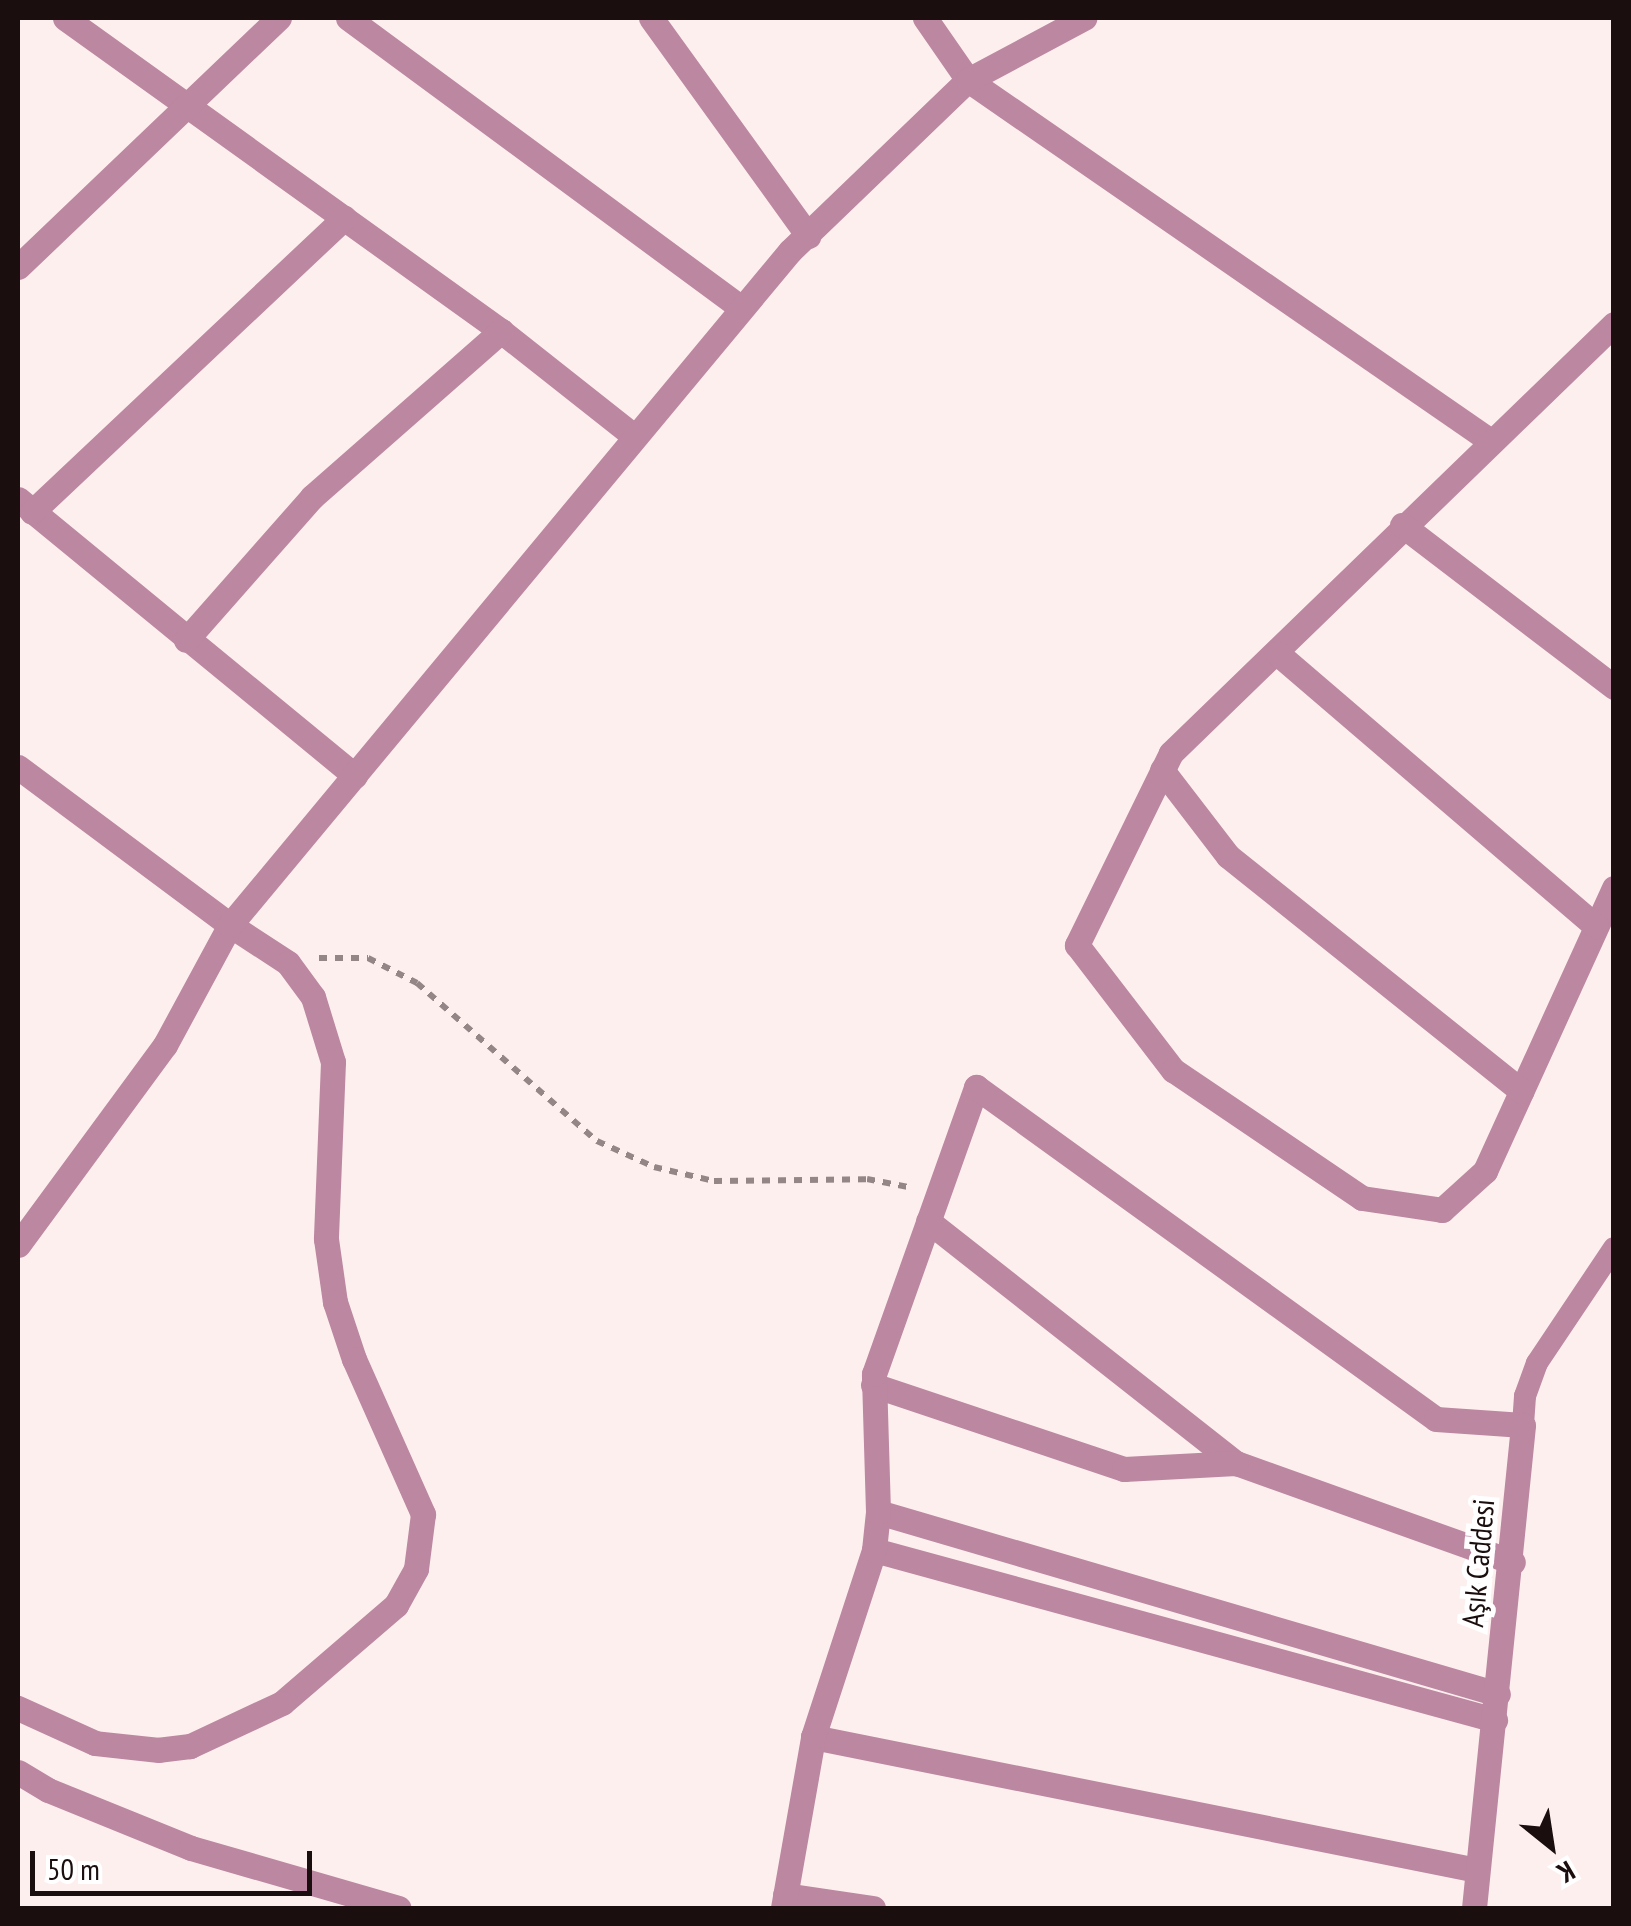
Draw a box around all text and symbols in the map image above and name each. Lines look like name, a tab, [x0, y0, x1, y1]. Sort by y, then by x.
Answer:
street label: Aşık Caddesi	[1454, 1497, 1502, 1629]
north arrow	[1501, 1796, 1601, 1896]
scale bar	[35, 1831, 318, 1893]
text: 50 m	[47, 1849, 100, 1888]
text: K	[1551, 1853, 1582, 1892]

